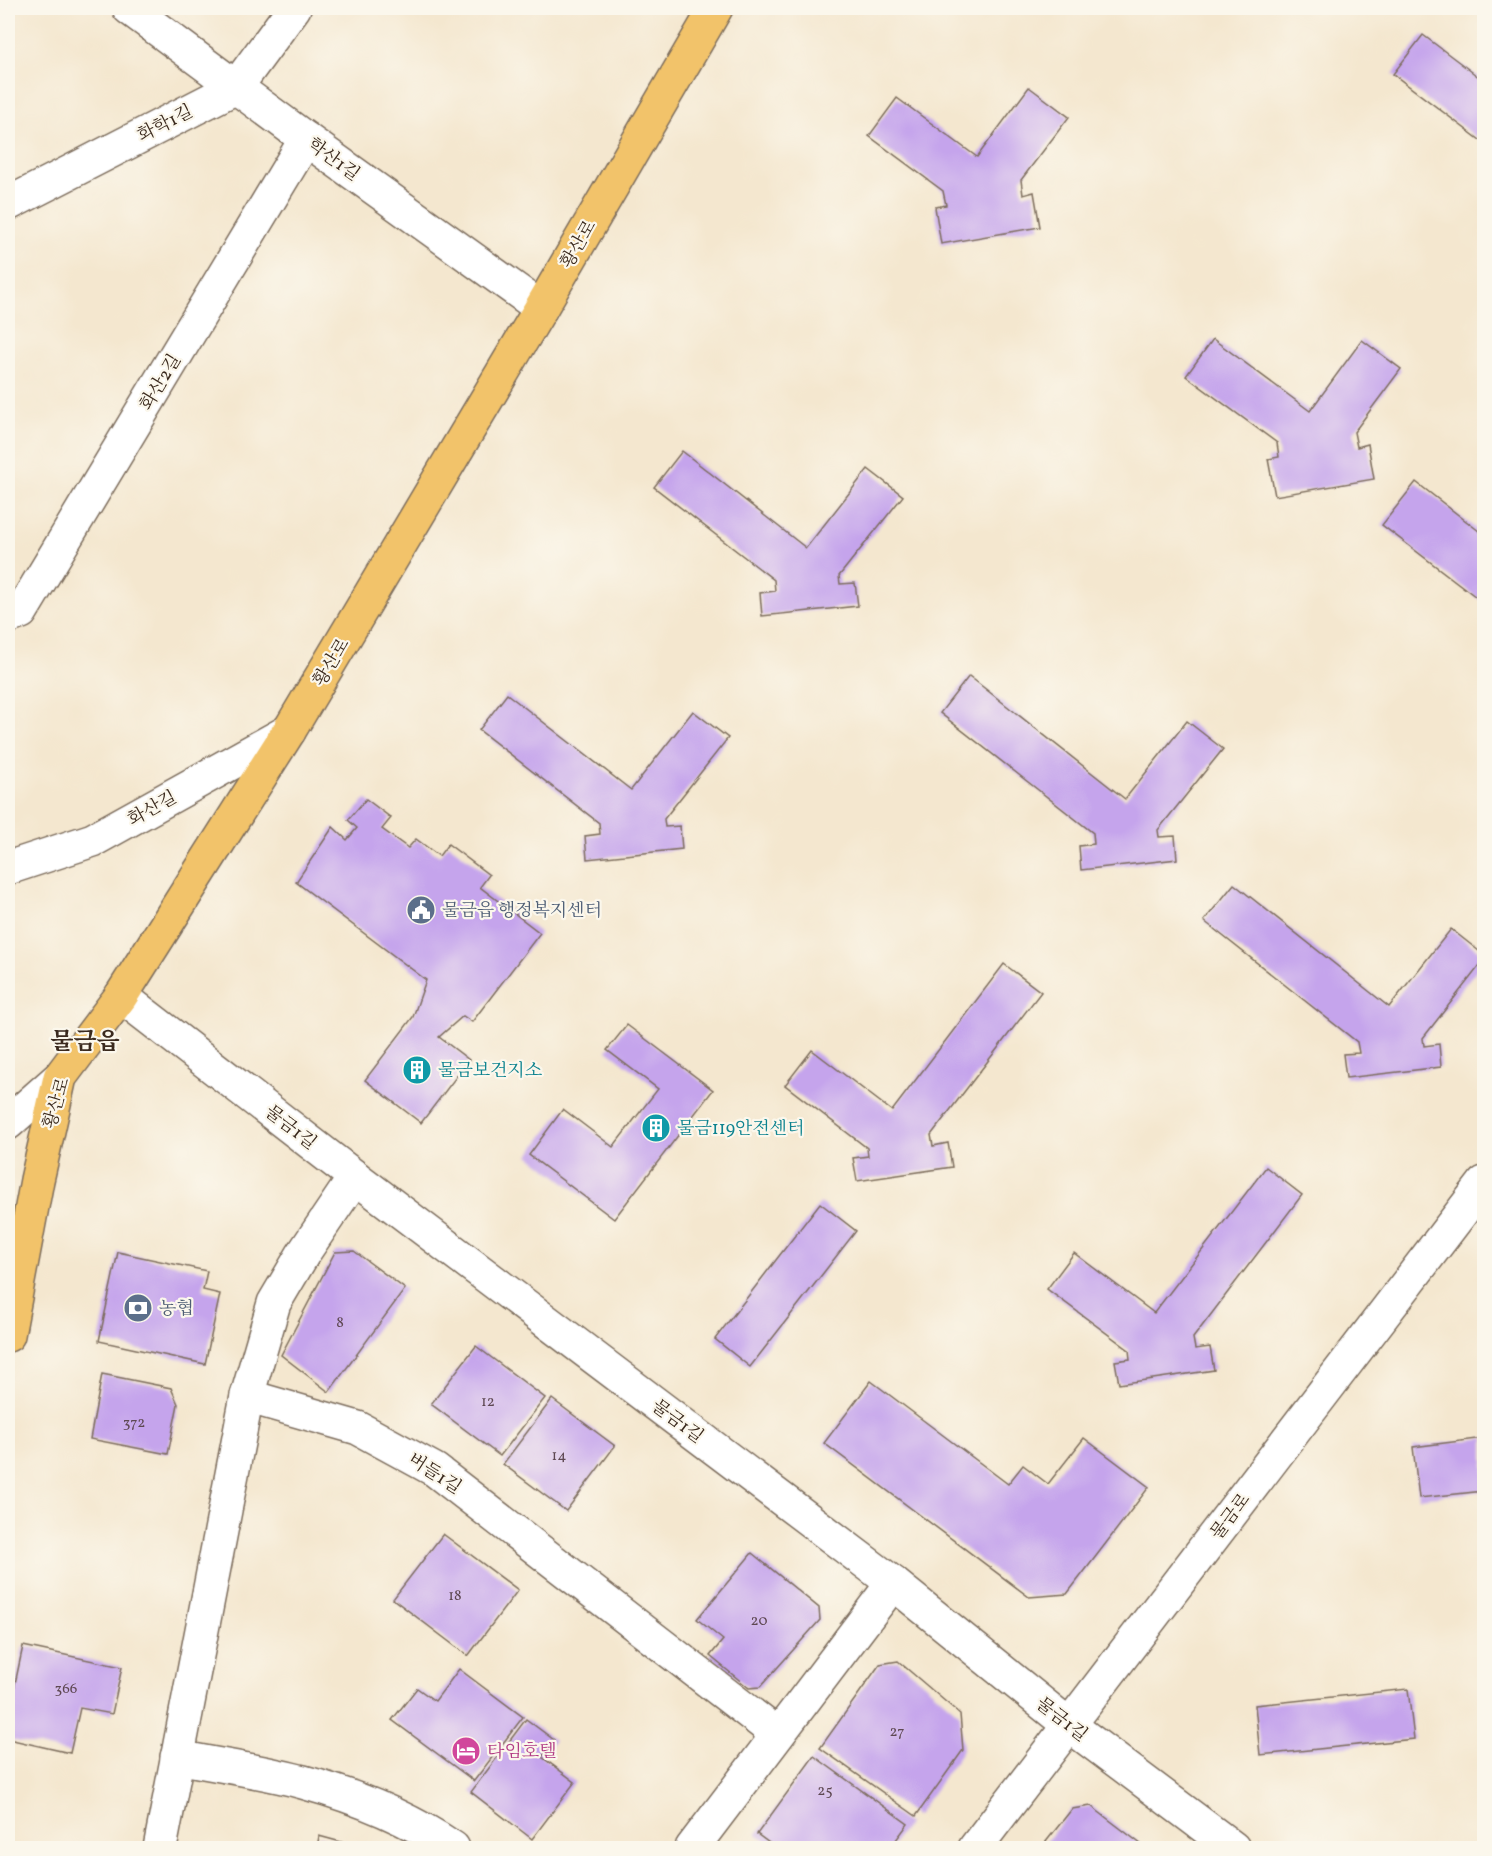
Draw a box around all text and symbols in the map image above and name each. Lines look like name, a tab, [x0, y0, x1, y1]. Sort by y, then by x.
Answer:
street label: 화학1길	[134, 100, 198, 149]
street label: 학산1길	[302, 133, 364, 188]
street label: 황산로	[555, 216, 603, 274]
street label: 화산2길	[135, 350, 188, 416]
street label: 황산로	[308, 634, 356, 692]
street label: 화산길	[124, 786, 182, 833]
public building icon: 물금읍 행정복지센터	[405, 894, 437, 926]
place label: 물금읍 행정복지센터	[442, 899, 602, 924]
district label: 물금읍	[50, 1026, 120, 1060]
building icon: 물금보건지소	[401, 1054, 433, 1086]
place label: 물금보건지소	[438, 1059, 542, 1084]
street label: 황산로	[38, 1075, 77, 1132]
street label: 물금1길	[259, 1100, 321, 1156]
building icon: 물금119안전센터	[640, 1112, 672, 1144]
place label: 물금119안전센터	[677, 1117, 805, 1142]
bank icon: 농협	[122, 1292, 154, 1324]
place label: 농협	[159, 1297, 194, 1322]
house number: 8	[336, 1313, 344, 1334]
house number: 12	[481, 1392, 495, 1413]
street label: 물금1길	[646, 1394, 708, 1450]
house number: 372	[123, 1413, 145, 1434]
house number: 14	[552, 1446, 566, 1467]
street label: 버들1길	[403, 1448, 466, 1501]
street label: 물금로	[1206, 1489, 1257, 1545]
house number: 18	[448, 1586, 462, 1607]
house number: 20	[751, 1611, 767, 1632]
house number: 366	[55, 1679, 77, 1700]
street label: 물금1길	[1030, 1692, 1092, 1748]
house number: 27	[890, 1722, 904, 1743]
hotel icon: 타임호텔	[450, 1735, 482, 1767]
place label: 타임호텔	[487, 1740, 557, 1765]
house number: 25	[817, 1781, 833, 1802]

